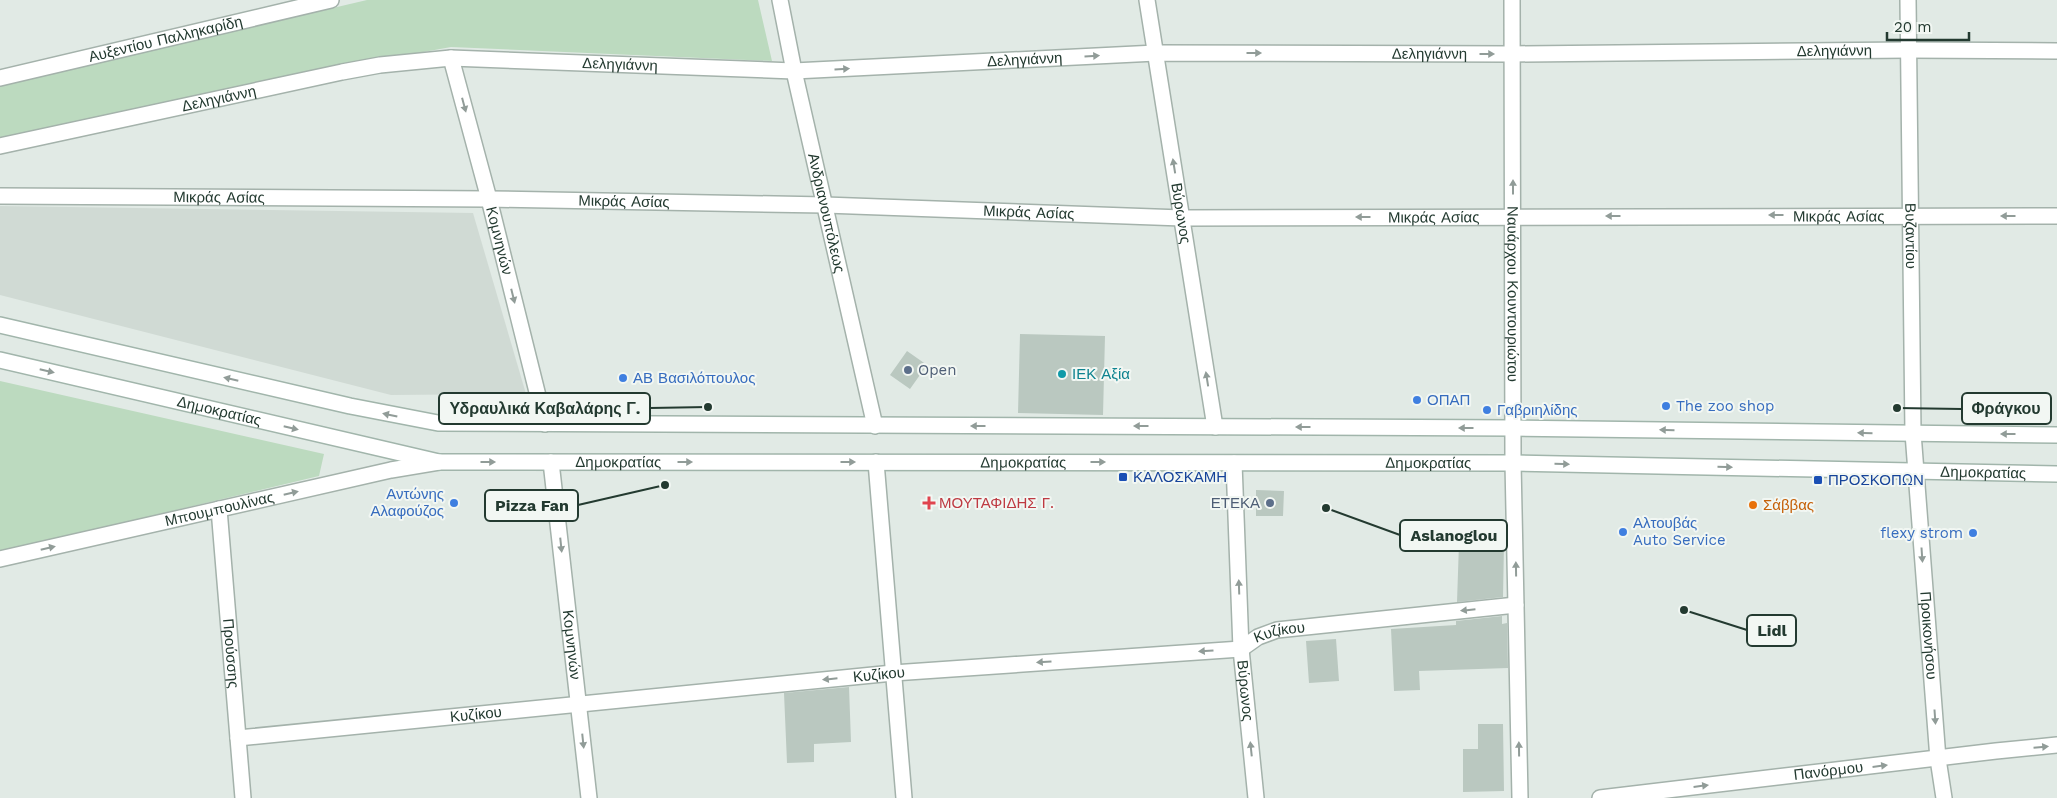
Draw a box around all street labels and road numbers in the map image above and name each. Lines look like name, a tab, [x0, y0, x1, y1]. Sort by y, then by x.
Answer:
street label: Αυξεντίου Παλληκαρίδη	[87, 12, 244, 66]
street label: Δεληγιάννη	[1797, 41, 1872, 60]
street label: Δεληγιάννη	[1392, 45, 1467, 63]
street label: Δεληγιάννη	[986, 49, 1063, 70]
street label: Δεληγιάννη	[582, 54, 658, 75]
street label: Δεληγιάννη	[180, 82, 258, 115]
street label: Ανδριανουπόλεως	[804, 151, 849, 275]
street label: Βύρωνος	[1167, 181, 1195, 245]
street label: Μικράς Ασίας	[173, 188, 265, 207]
street label: Μικράς Ασίας	[578, 192, 670, 211]
street label: Μικράς Ασίας	[983, 202, 1075, 223]
street label: Βυζαντίου	[1901, 203, 1920, 269]
street label: Κομνηνών	[482, 205, 517, 277]
street label: Ναυάρχου Κουντουριώτου	[1503, 206, 1522, 382]
street label: Μικράς Ασίας	[1793, 207, 1884, 226]
street label: Μικράς Ασίας	[1388, 208, 1479, 227]
street label: Δημοκρατίας	[175, 392, 263, 429]
street label: Δημοκρατίας	[575, 453, 661, 471]
street label: Δημοκρατίας	[980, 454, 1066, 472]
street label: Δημοκρατίας	[1385, 454, 1471, 472]
street label: Δημοκρατίας	[1940, 463, 2026, 482]
street label: Μπουμπουλίνας	[163, 488, 276, 530]
street label: Προικονήσου	[1916, 591, 1941, 680]
street label: Κομνηνών	[559, 609, 585, 681]
street label: Προύσσης	[219, 618, 243, 689]
street label: Κυζίκου	[1251, 618, 1306, 647]
street label: Βύρωνος	[1233, 659, 1257, 722]
street label: Κυζίκου	[852, 663, 905, 686]
street label: Κυζίκου	[449, 703, 503, 726]
street label: Πανόρμου	[1793, 758, 1864, 784]

